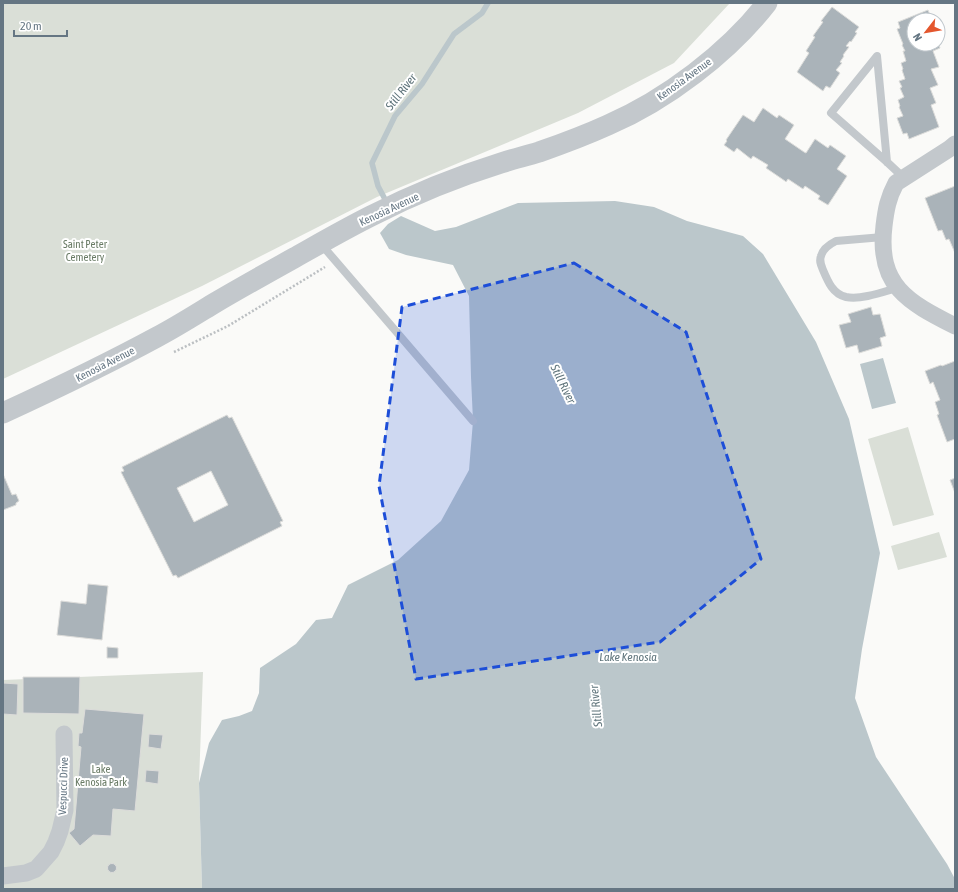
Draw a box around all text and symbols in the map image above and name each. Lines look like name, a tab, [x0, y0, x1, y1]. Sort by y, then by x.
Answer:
scale bar	[14, 12, 67, 38]
north arrow	[906, 12, 946, 52]
text: 20 m	[20, 19, 42, 33]
text: N	[911, 31, 924, 43]
street label: Kenosia Avenue	[655, 55, 713, 103]
water label: Still River	[382, 71, 420, 114]
street label: Kenosia Avenue	[357, 190, 421, 228]
park label: Saint Peter Cemetery	[63, 238, 108, 263]
street label: Kenosia Avenue	[74, 344, 136, 384]
water label: Still River	[547, 361, 579, 406]
water label: Lake Kenosia	[599, 650, 657, 664]
water label: Still River	[587, 684, 605, 729]
street label: Vespucci Drive	[56, 757, 70, 815]
park label: Lake Kenosia Park	[75, 763, 127, 788]

